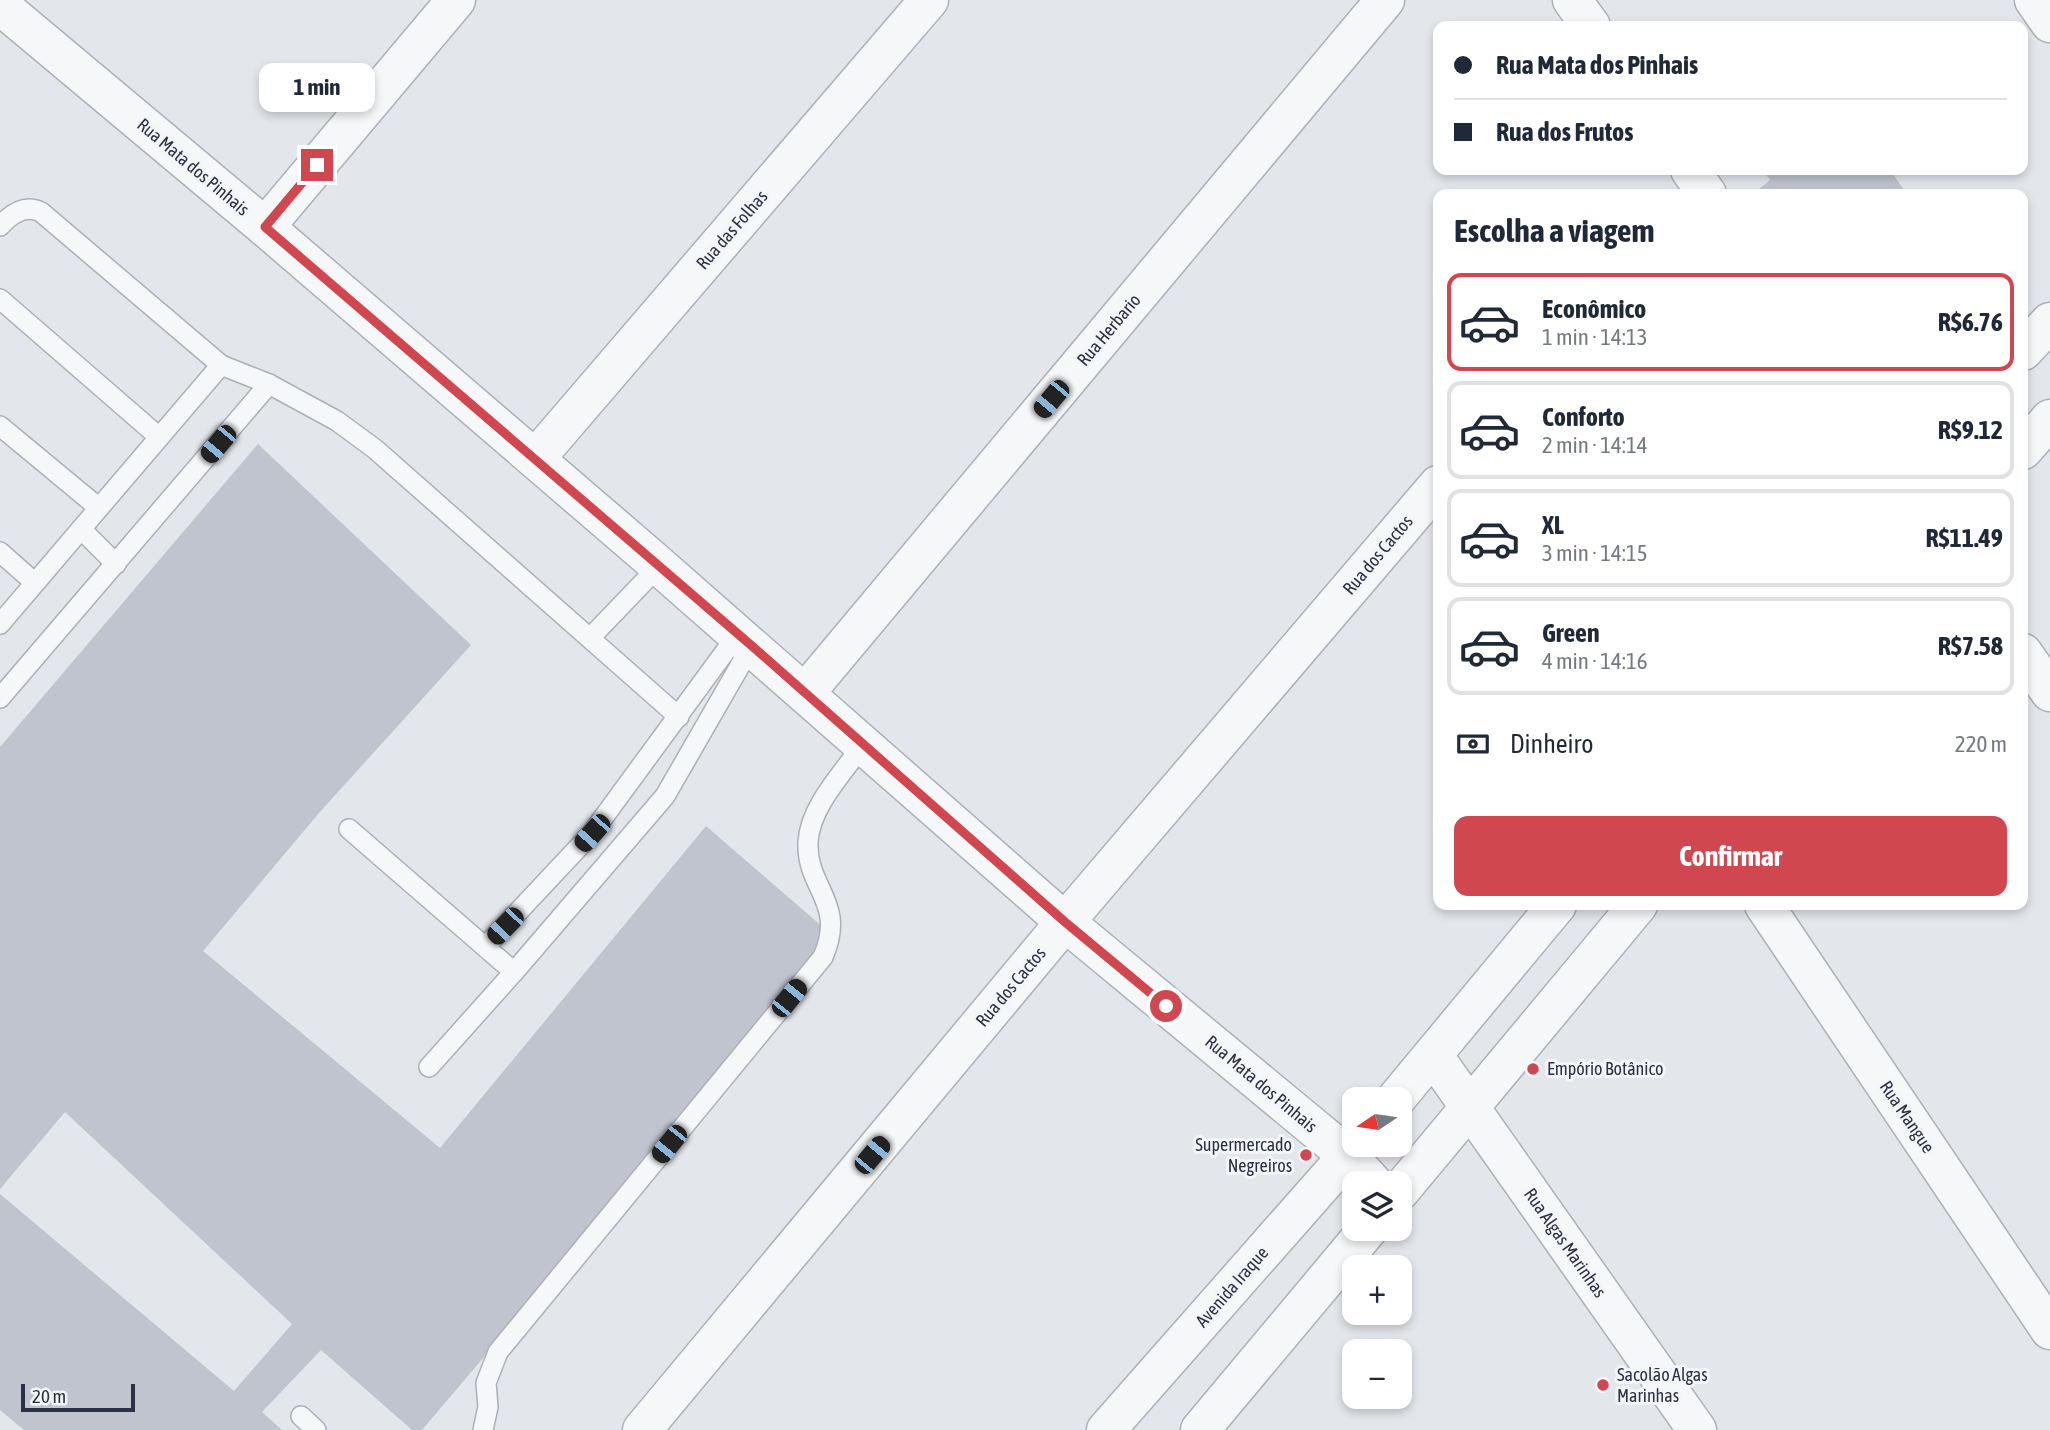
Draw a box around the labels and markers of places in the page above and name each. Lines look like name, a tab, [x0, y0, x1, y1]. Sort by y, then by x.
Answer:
place label: Empório Botânico	[1547, 1058, 1664, 1079]
marker: Empório Botânico	[1525, 1061, 1541, 1077]
place label: Supermercado Negreiros	[1195, 1134, 1292, 1176]
marker: Supermercado Negreiros	[1298, 1147, 1314, 1163]
place label: Sacolão Algas Marinhas	[1617, 1364, 1708, 1406]
marker: Sacolão Algas Marinhas	[1595, 1377, 1611, 1393]

